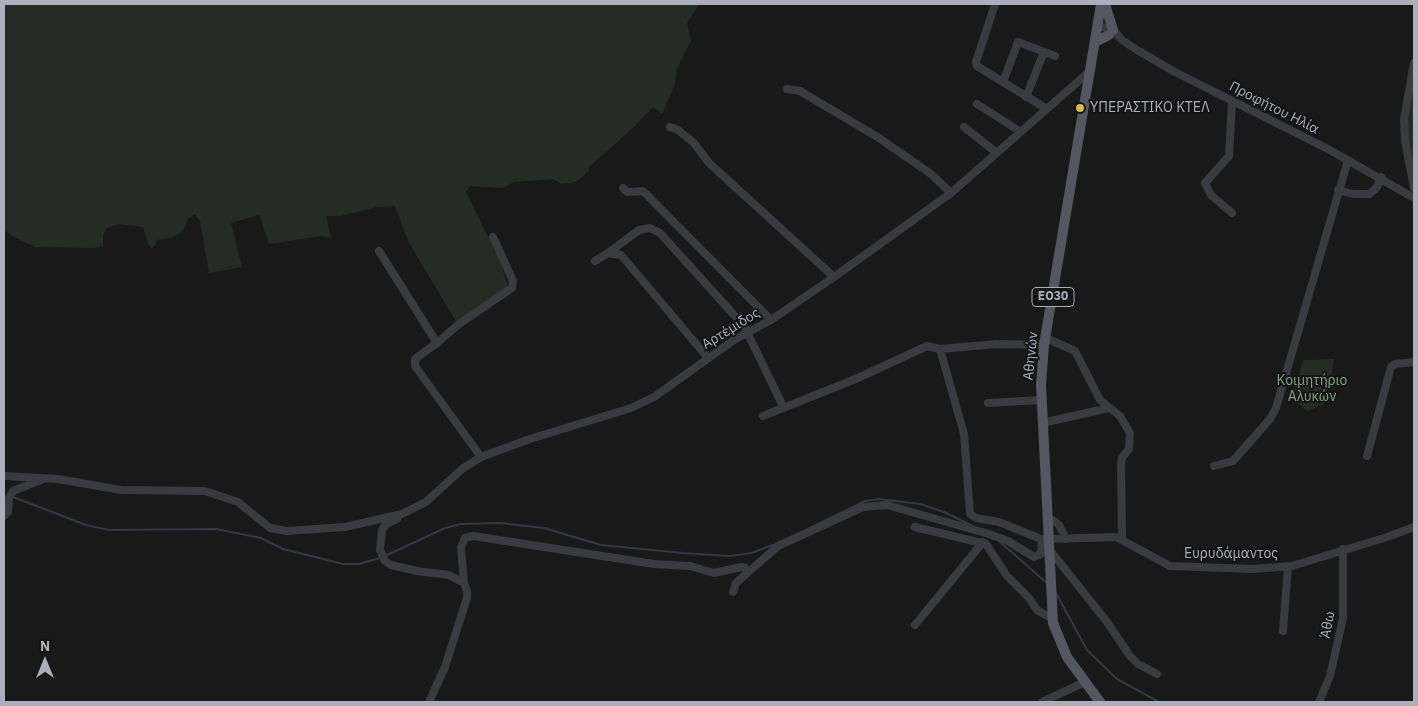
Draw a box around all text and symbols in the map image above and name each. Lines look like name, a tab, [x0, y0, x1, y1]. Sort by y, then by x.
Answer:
street label: Προφήτου Ηλία	[1226, 78, 1322, 138]
place label: ΥΠΕΡΑΣΤΙΚΟ ΚΤΕΛ	[1090, 100, 1210, 116]
marker: ΥΠΕΡΑΣΤΙΚΟ ΚΤΕΛ	[1074, 102, 1086, 114]
road number: ΕΟ30	[1032, 288, 1074, 306]
street label: Αρτέμιδος	[699, 305, 763, 353]
street label: Αθηνών	[1020, 331, 1042, 381]
park label: Κοιμητήριο Αλυκών	[1277, 373, 1347, 406]
street label: Ευρυδάμαντος	[1184, 546, 1278, 562]
street label: Άθω	[1317, 610, 1339, 640]
north arrow	[20, 636, 70, 686]
text: N	[40, 637, 50, 655]

